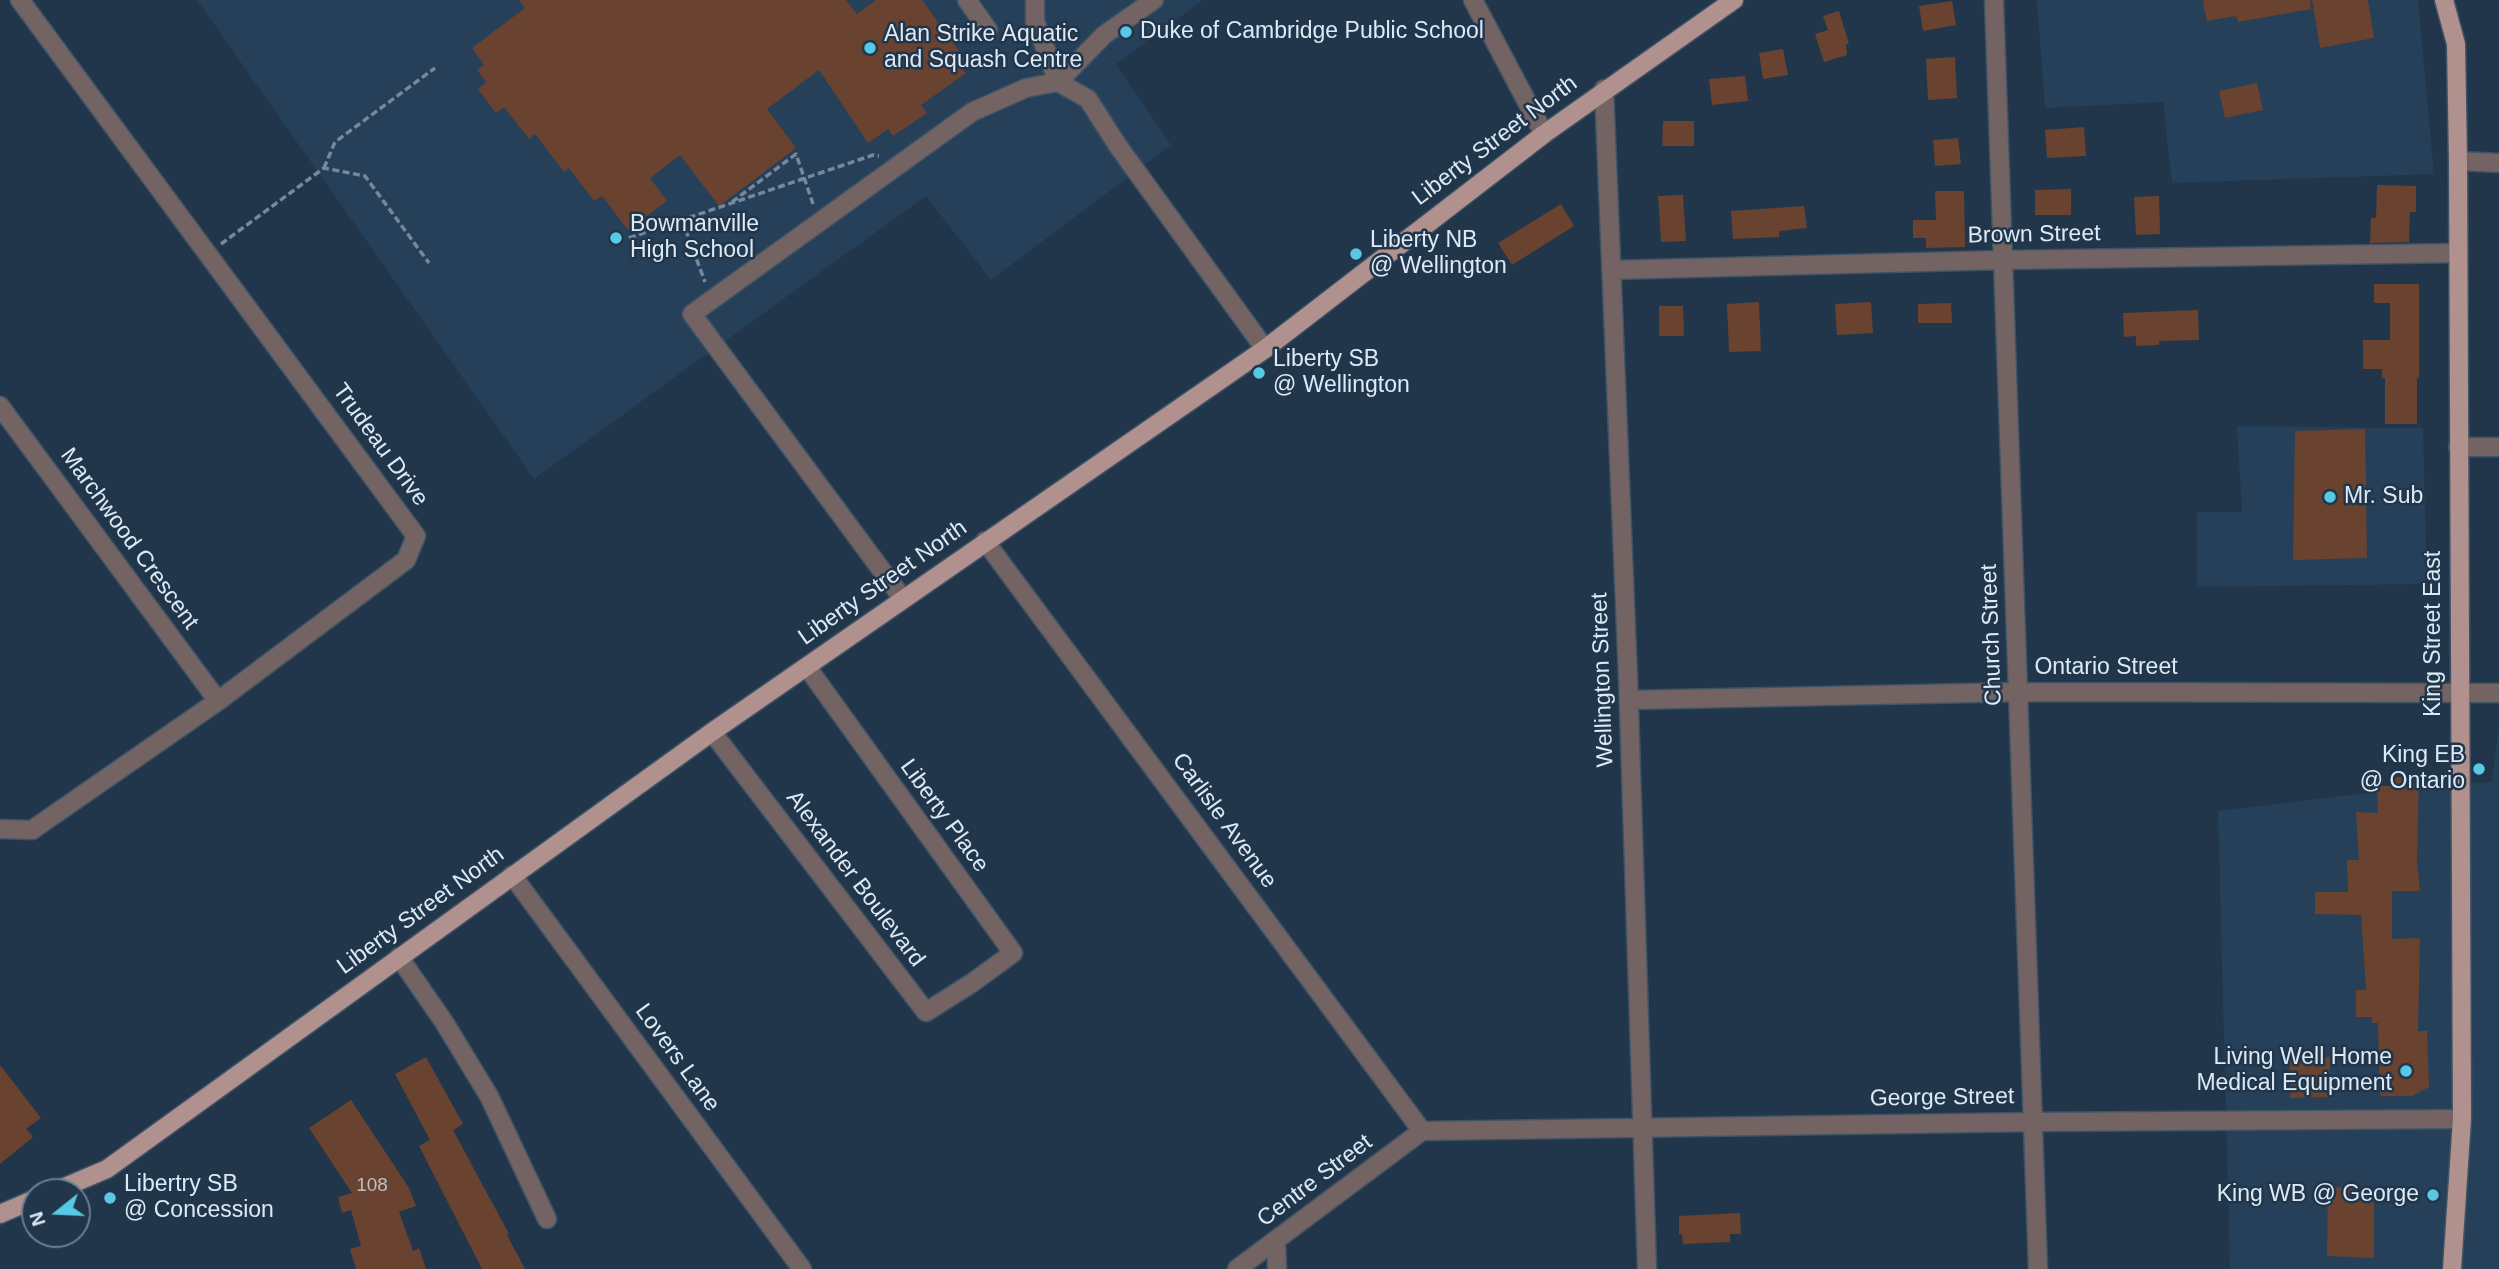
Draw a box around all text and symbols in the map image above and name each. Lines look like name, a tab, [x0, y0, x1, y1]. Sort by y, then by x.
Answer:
place label: Duke of Cambridge Public School	[1140, 18, 1484, 46]
place label: Alan Strike Aquatic and Squash Centre	[884, 21, 1082, 75]
marker: Duke of Cambridge Public School	[1118, 24, 1134, 40]
marker: Alan Strike Aquatic and Squash Centre	[862, 40, 878, 56]
street label: Liberty Street North	[1407, 70, 1583, 212]
place label: Bowmanville High School	[630, 211, 759, 265]
street label: Brown Street	[1967, 220, 2101, 250]
place label: Liberty NB @ Wellington	[1370, 227, 1507, 281]
marker: Bowmanville High School	[608, 230, 624, 246]
marker: Liberty NB @ Wellington	[1348, 246, 1364, 262]
place label: Liberty SB @ Wellington	[1273, 346, 1410, 400]
marker: Liberty SB @ Wellington	[1251, 365, 1267, 381]
street label: Trudeau Drive	[326, 378, 434, 512]
street label: Marchwood Crescent	[54, 443, 204, 635]
place label: Mr. Sub	[2344, 483, 2423, 511]
marker: Mr. Sub	[2322, 489, 2338, 505]
street label: Liberty Street North	[793, 515, 973, 651]
street label: King Street East	[2420, 551, 2448, 717]
street label: Church Street	[1976, 564, 2008, 706]
street label: Wellington Street	[1586, 592, 1620, 768]
street label: Ontario Street	[2034, 654, 2178, 682]
place label: King EB @ Ontario	[2360, 742, 2465, 796]
street label: Carlisle Avenue	[1166, 748, 1282, 894]
street label: Liberty Place	[894, 754, 994, 878]
marker: King EB @ Ontario	[2471, 761, 2487, 777]
street label: Alexander Boulevard	[780, 785, 930, 973]
street label: Liberty Street North	[332, 841, 510, 981]
street label: Lovers Lane	[629, 999, 725, 1117]
place label: Living Well Home Medical Equipment	[2196, 1044, 2392, 1098]
marker: Living Well Home Medical Equipment	[2398, 1063, 2414, 1079]
street label: George Street	[1870, 1083, 2014, 1113]
street label: Centre Street	[1252, 1129, 1378, 1233]
place label: Libertry SB @ Concession	[124, 1171, 274, 1225]
house number: 108	[356, 1175, 388, 1197]
north arrow	[21, 1178, 91, 1248]
place label: King WB @ George	[2217, 1181, 2419, 1209]
marker: King WB @ George	[2425, 1187, 2441, 1203]
marker: Libertry SB @ Concession	[102, 1190, 118, 1206]
text: N	[25, 1209, 50, 1229]

